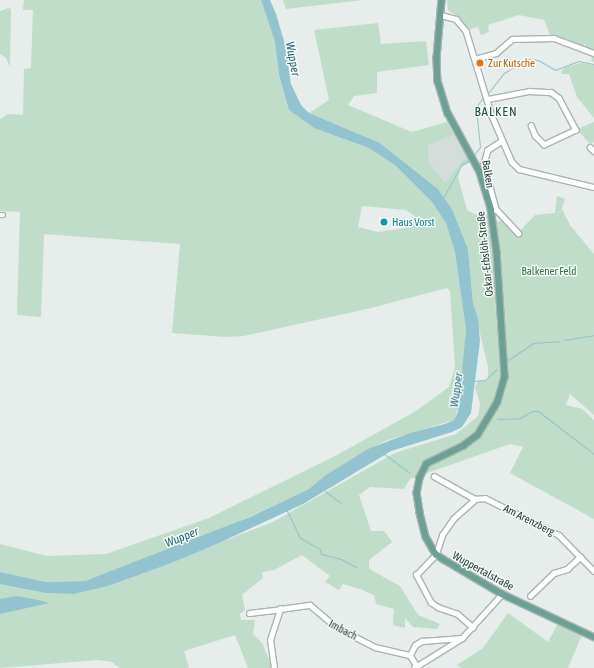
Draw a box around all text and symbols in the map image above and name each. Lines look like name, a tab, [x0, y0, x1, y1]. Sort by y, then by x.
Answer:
water label: Wupper	[282, 41, 302, 77]
place label: Zur Kutsche	[488, 56, 535, 70]
marker: Zur Kutsche	[475, 58, 485, 68]
district label: BALKEN	[474, 104, 518, 120]
street label: Balken	[479, 159, 497, 189]
street label: Oskar-Erbslöh-Straße	[474, 211, 496, 297]
place label: Haus Vorst	[392, 215, 435, 229]
marker: Haus Vorst	[379, 217, 389, 227]
park label: Balkener Feld	[521, 264, 577, 278]
water label: Wupper	[447, 372, 467, 408]
street label: Am Arenzberg	[501, 501, 557, 539]
water label: Wupper	[163, 525, 201, 551]
street label: Wuppertalstraße	[450, 549, 516, 593]
street label: Imbach	[326, 617, 360, 643]

